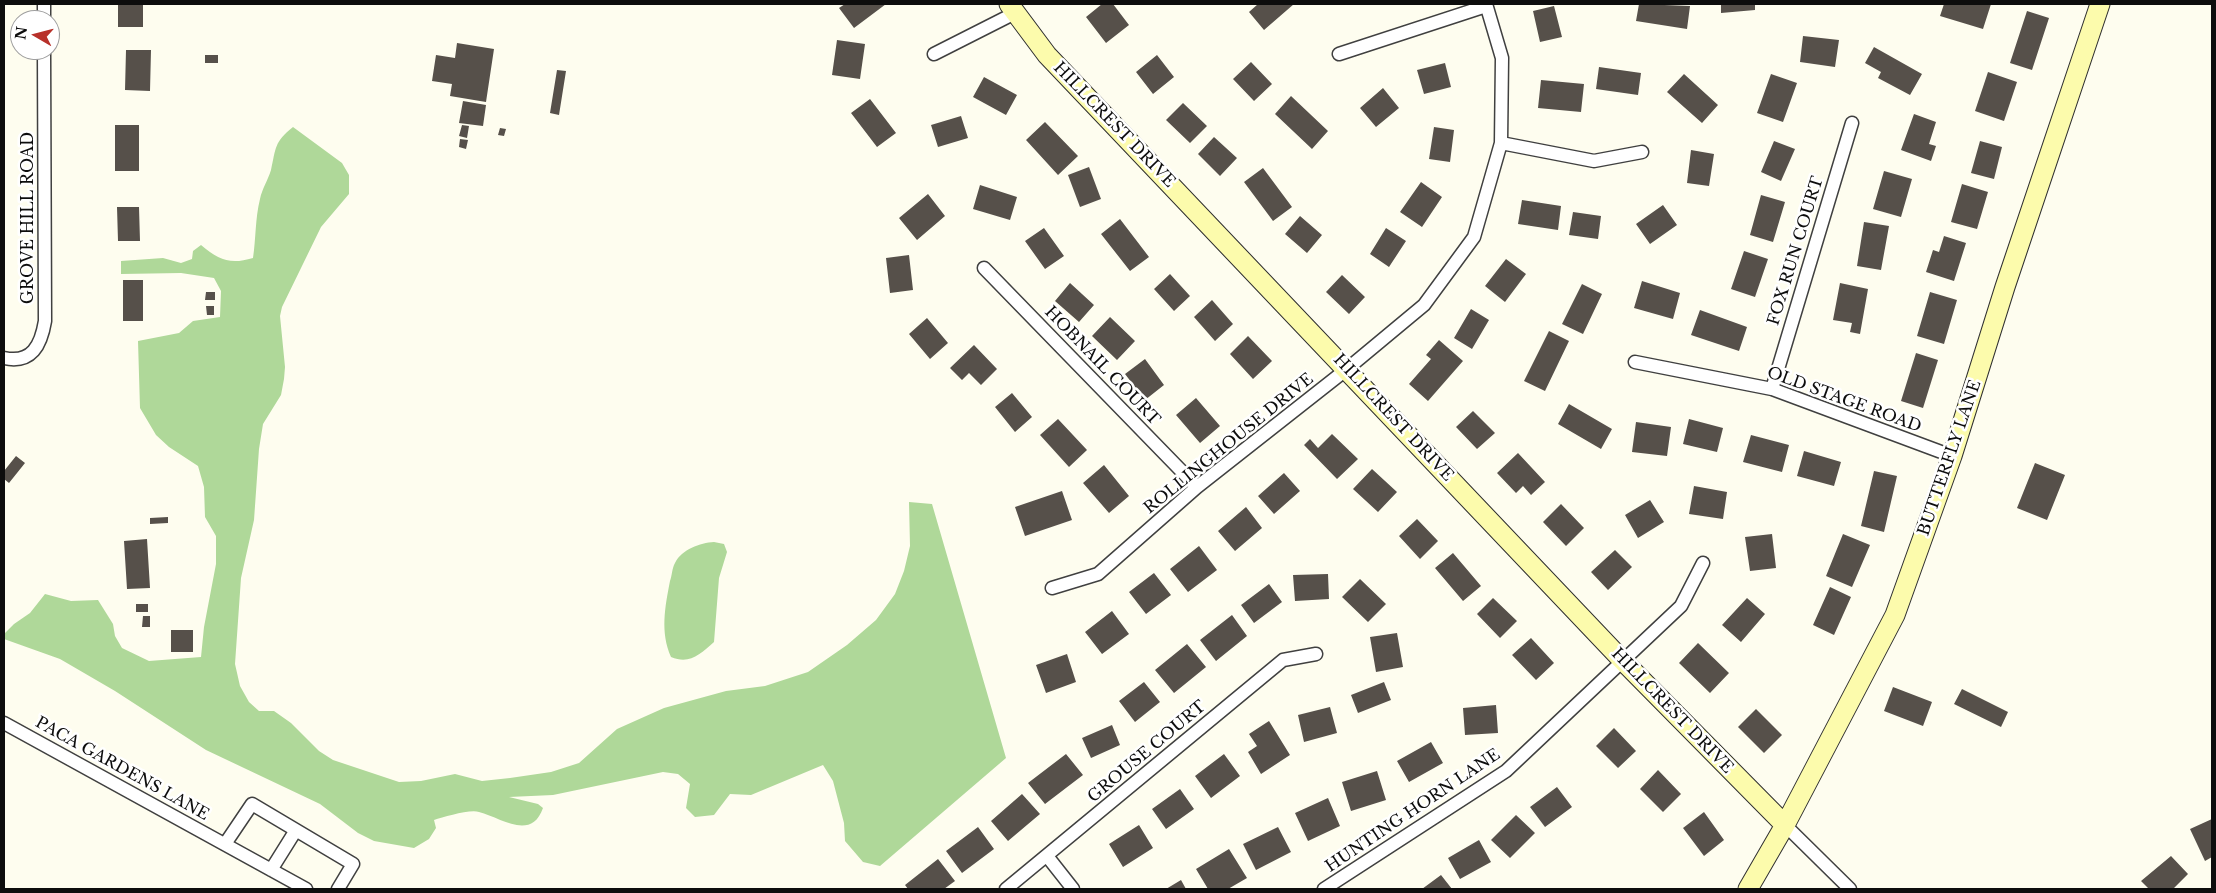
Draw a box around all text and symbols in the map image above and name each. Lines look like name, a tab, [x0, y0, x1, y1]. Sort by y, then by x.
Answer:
north arrow	[10, 10, 60, 60]
text: N	[11, 25, 31, 41]
street label: HILLCREST DRIVE	[1049, 58, 1179, 192]
street label: GROVE HILL ROAD	[18, 132, 38, 304]
street label: FOX RUN COURT	[1764, 174, 1828, 328]
street label: HOBNAIL COURT	[1040, 303, 1164, 429]
street label: HILLCREST DRIVE	[1329, 350, 1457, 486]
street label: OLD STAGE ROAD	[1764, 363, 1924, 437]
street label: ROLLINGHOUSE DRIVE	[1140, 370, 1318, 518]
street label: BUTTERFLY LANE	[1914, 378, 1986, 538]
street label: HILLCREST DRIVE	[1607, 644, 1737, 778]
street label: GROUSE COURT	[1084, 697, 1210, 807]
street label: PACA GARDENS LANE	[32, 713, 212, 825]
street label: HUNTING HORN LANE	[1322, 745, 1504, 877]

